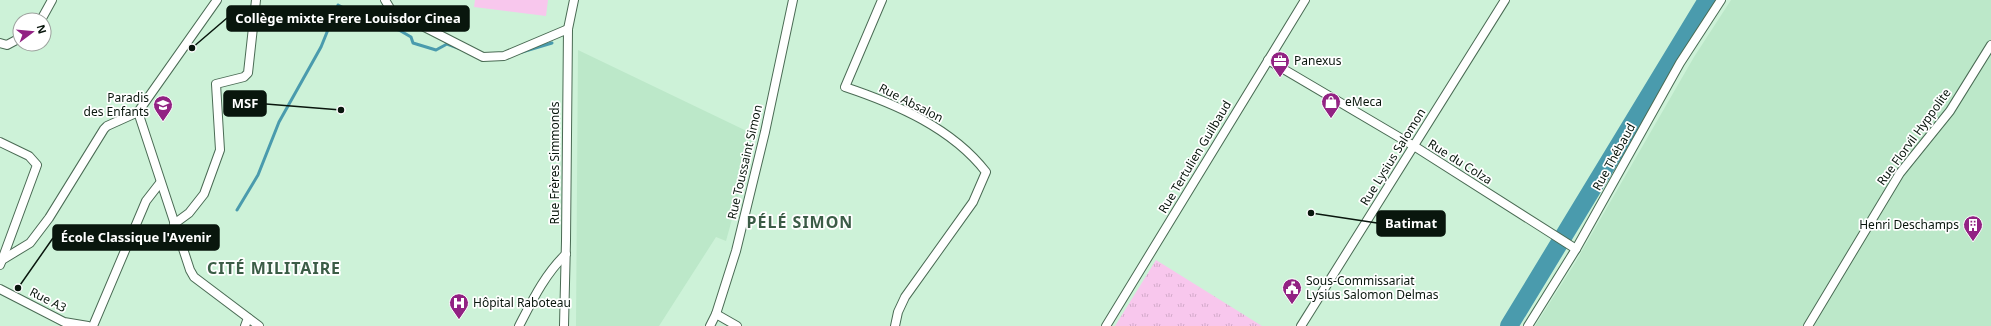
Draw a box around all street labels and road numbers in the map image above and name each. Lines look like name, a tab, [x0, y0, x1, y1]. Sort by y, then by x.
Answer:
street label: Rue Absalon	[876, 79, 946, 126]
street label: Rue Florvil Hyppolite	[1873, 85, 1955, 189]
street label: Rue Tertulien Guilbaud	[1154, 97, 1235, 216]
street label: Rue Frères Simmonds	[546, 101, 563, 224]
street label: Rue Toussaint Simon	[723, 103, 766, 221]
street label: Rue Lysius Salomon	[1356, 105, 1429, 209]
street label: Rue Thébaud	[1588, 120, 1639, 193]
street label: Rue du Colza	[1425, 135, 1496, 188]
street label: Rue A3	[27, 283, 70, 316]

